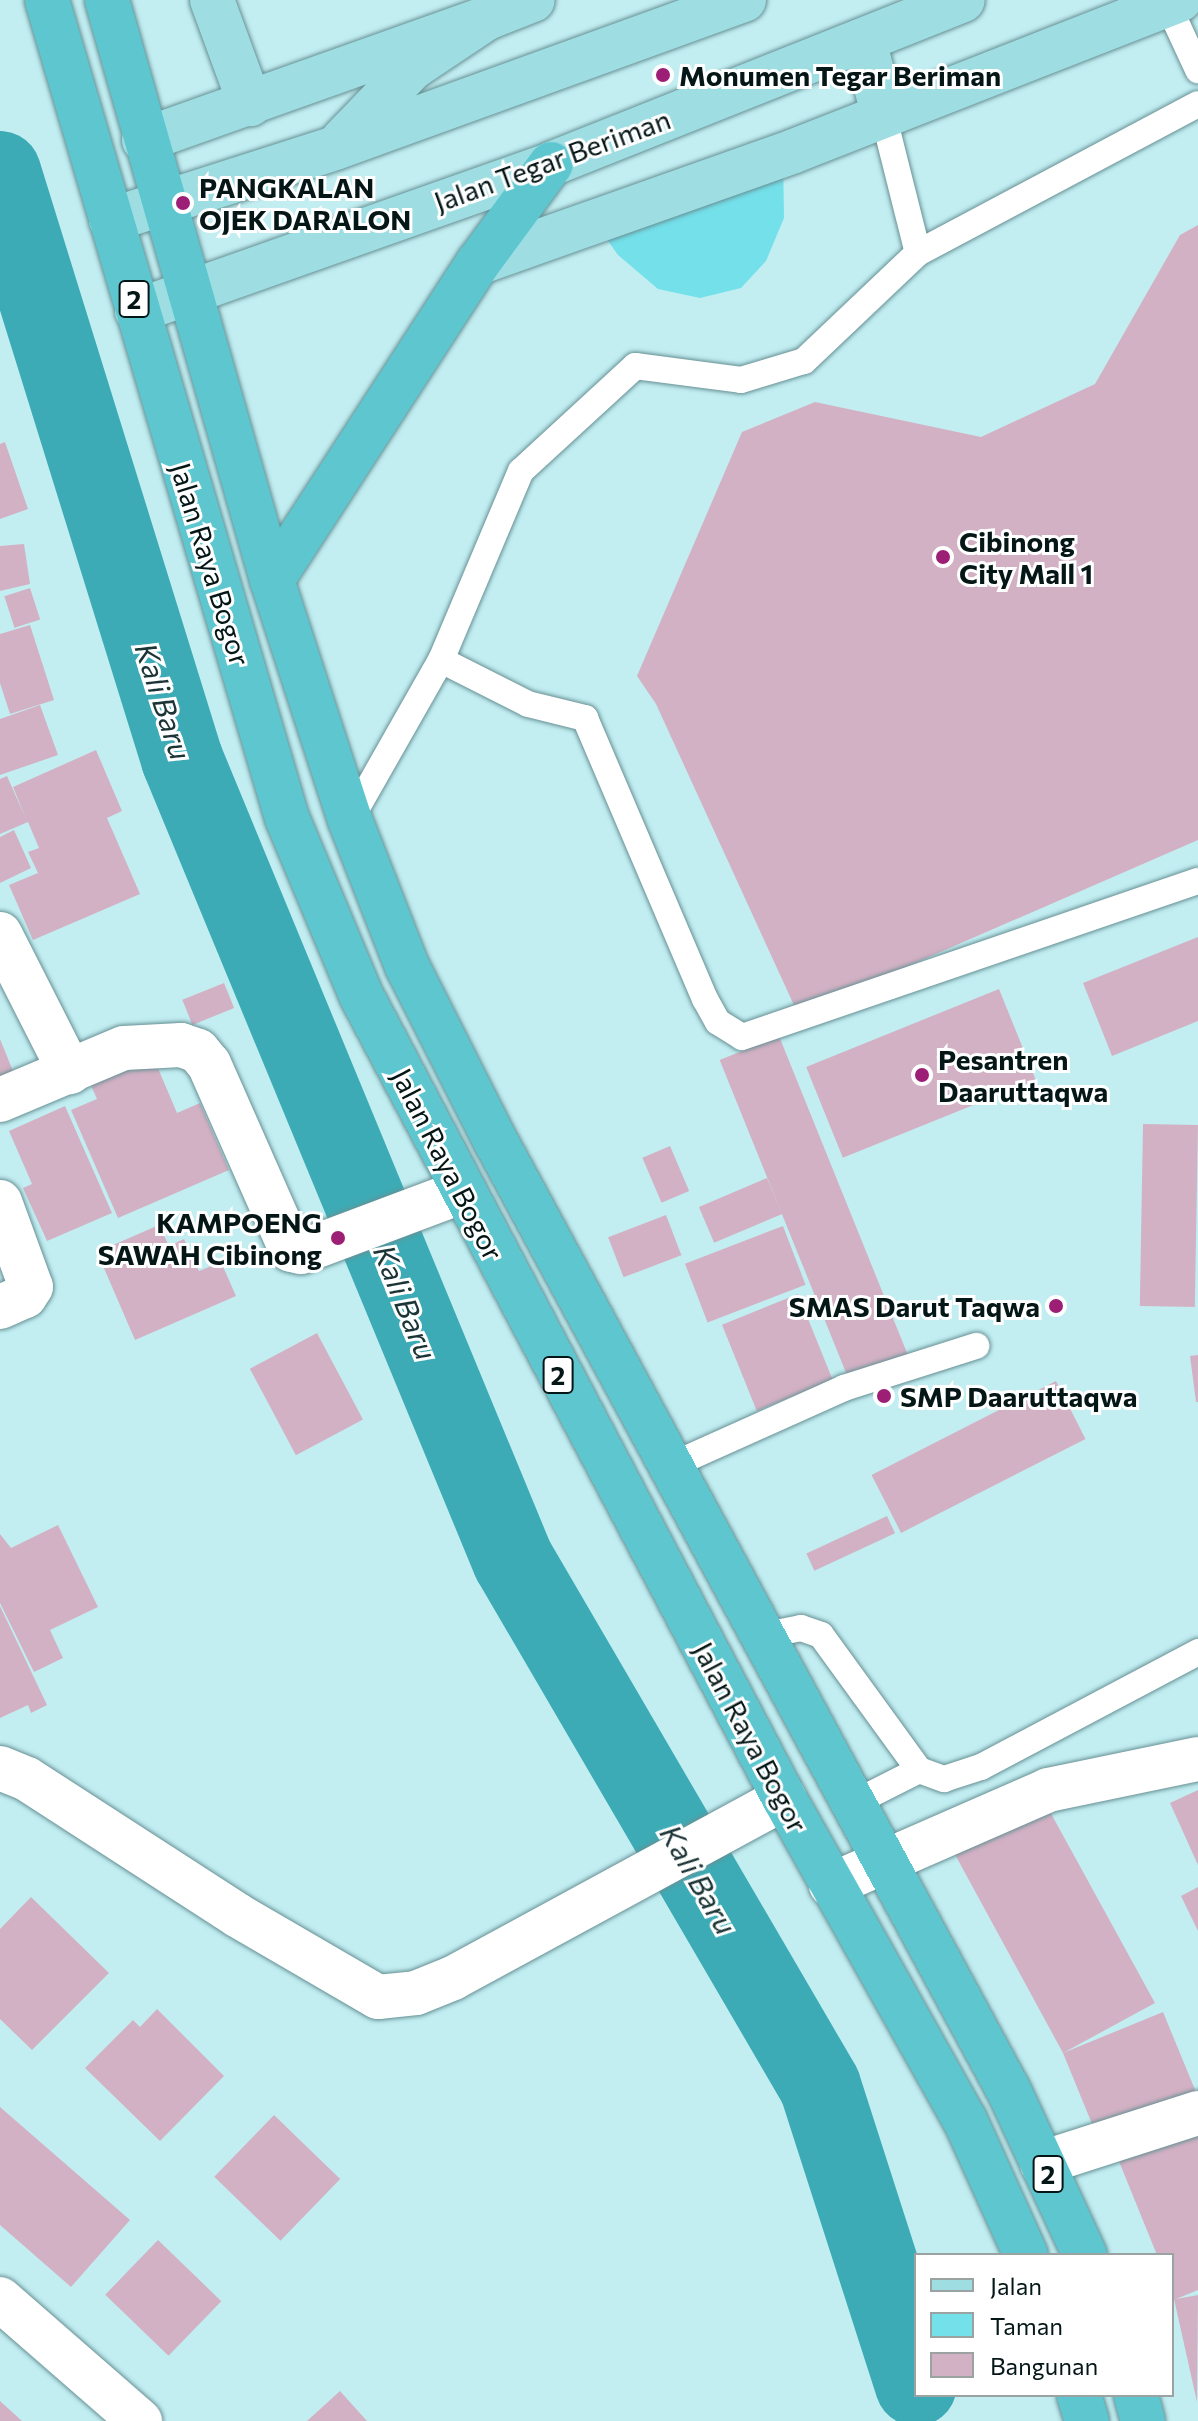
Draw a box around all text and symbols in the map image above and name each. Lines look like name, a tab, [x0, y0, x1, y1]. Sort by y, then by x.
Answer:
place label: Monumen Tegar Beriman	[679, 58, 1001, 92]
marker: Monumen Tegar Beriman	[654, 66, 672, 84]
street label: Jalan Tegar Beriman	[429, 102, 675, 218]
place label: PANGKALAN OJEK DARALON	[199, 170, 411, 236]
marker: PANGKALAN OJEK DARALON	[174, 194, 192, 212]
road number: 2	[118, 277, 150, 321]
street label: Jalan Raya Bogor	[164, 458, 258, 670]
place label: Cibinong City Mall 1	[959, 524, 1093, 590]
marker: Cibinong City Mall 1	[934, 548, 952, 566]
water label: Kali Baru	[128, 638, 200, 764]
place label: Pesantren Daaruttaqwa	[938, 1042, 1108, 1108]
street label: Jalan Raya Bogor	[385, 1062, 511, 1266]
marker: Pesantren Daaruttaqwa	[913, 1066, 931, 1084]
place label: KAMPOENG SAWAH Cibinong	[98, 1205, 322, 1271]
marker: KAMPOENG SAWAH Cibinong	[329, 1229, 347, 1247]
water label: Kali Baru	[367, 1239, 445, 1365]
place label: SMAS Darut Taqwa	[789, 1289, 1040, 1323]
marker: SMAS Darut Taqwa	[1047, 1297, 1065, 1315]
road number: 2	[542, 1353, 574, 1397]
place label: SMP Daaruttaqwa	[900, 1379, 1138, 1413]
marker: SMP Daaruttaqwa	[875, 1387, 893, 1405]
street label: Jalan Raya Bogor	[687, 1636, 815, 1838]
water label: Kali Baru	[653, 1818, 745, 1940]
road number: 2	[1032, 2152, 1064, 2196]
legend	[914, 2253, 1174, 2397]
text: Jalan	[990, 2271, 1042, 2300]
text: Taman	[990, 2311, 1063, 2340]
text: Bangunan	[990, 2351, 1098, 2380]

